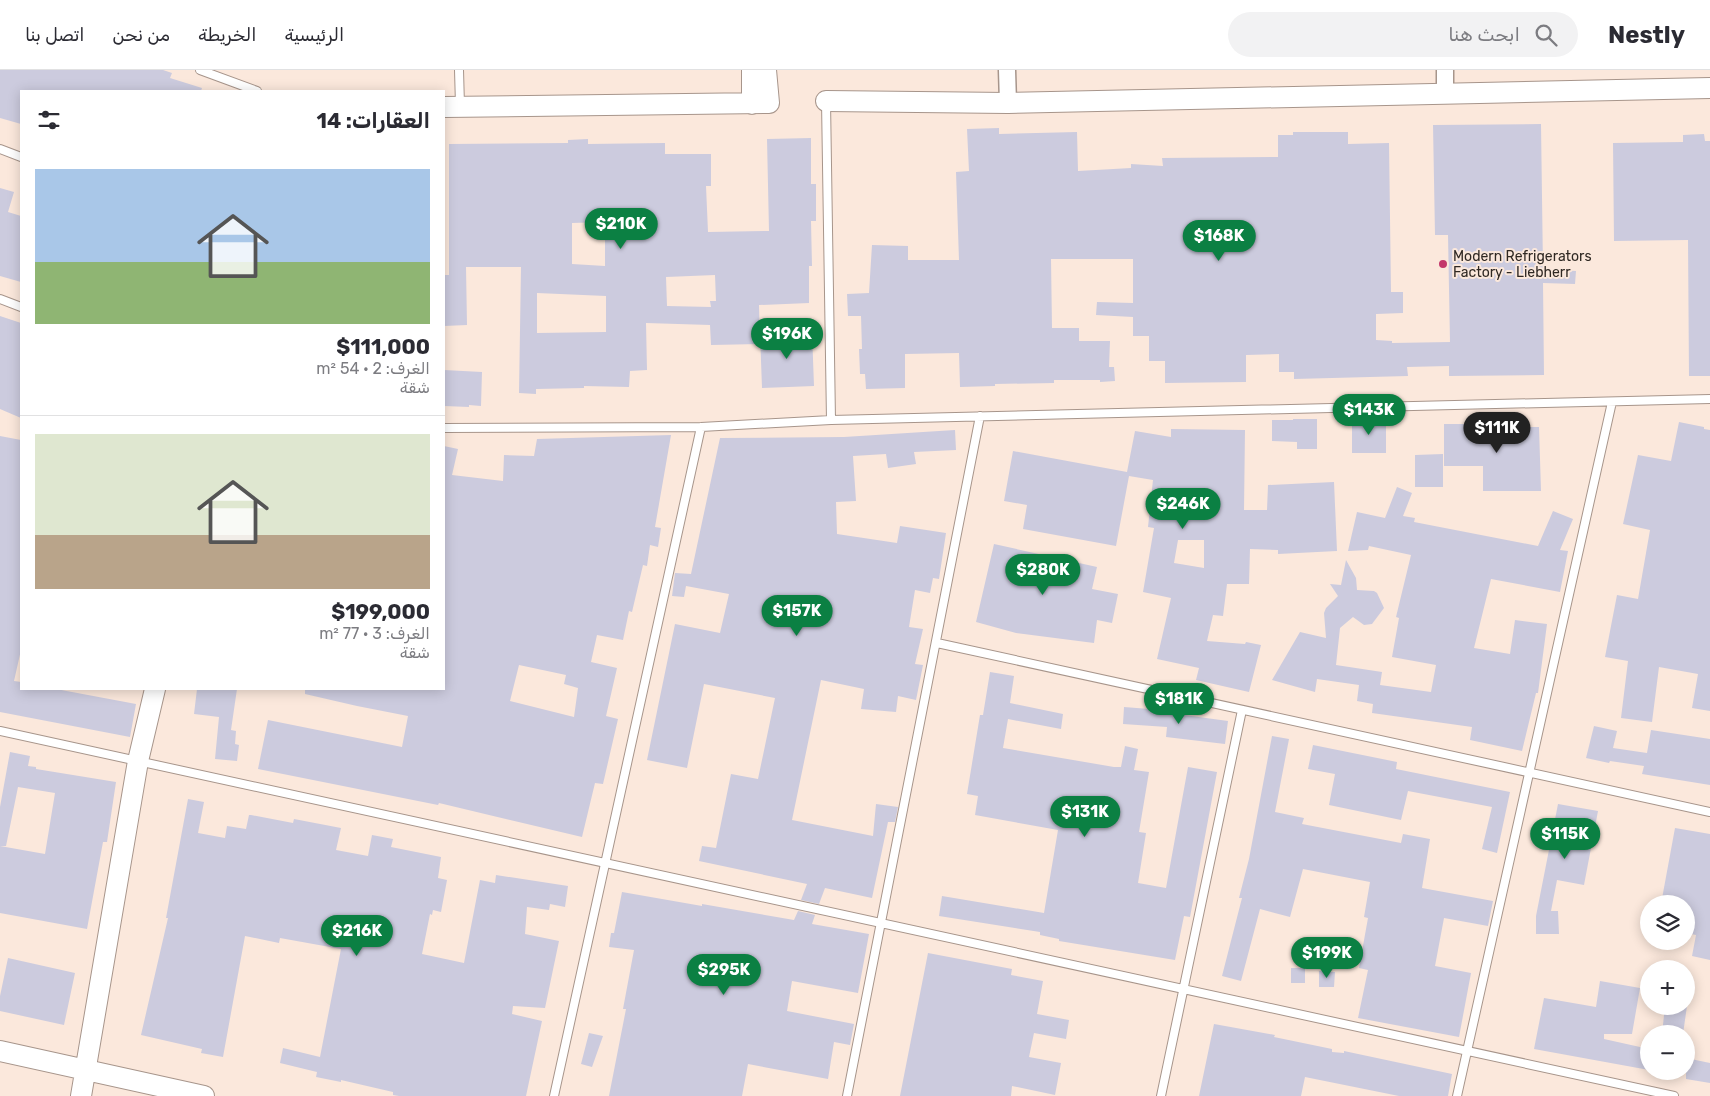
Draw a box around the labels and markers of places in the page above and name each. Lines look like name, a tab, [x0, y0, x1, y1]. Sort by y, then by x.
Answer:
pin: $210K	[586, 208, 656, 250]
pin: $168K	[1184, 220, 1254, 262]
place label: Modern Refrigerators Factory - Liebherr	[1453, 248, 1592, 281]
marker: Modern Refrigerators Factory - Liebherr	[1437, 258, 1449, 270]
pin: $196K	[752, 318, 822, 360]
pin: $143K	[1334, 394, 1404, 436]
pin: $111K	[1462, 412, 1532, 454]
pin: $246K	[1148, 488, 1218, 530]
pin: $280K	[1008, 554, 1078, 596]
pin: $157K	[762, 594, 832, 637]
pin: $181K	[1144, 682, 1214, 725]
pin: $131K	[1050, 796, 1120, 838]
pin: $115K	[1530, 818, 1600, 860]
pin: $216K	[322, 914, 392, 957]
pin: $199K	[1292, 936, 1362, 979]
pin: $295K	[689, 954, 759, 996]

